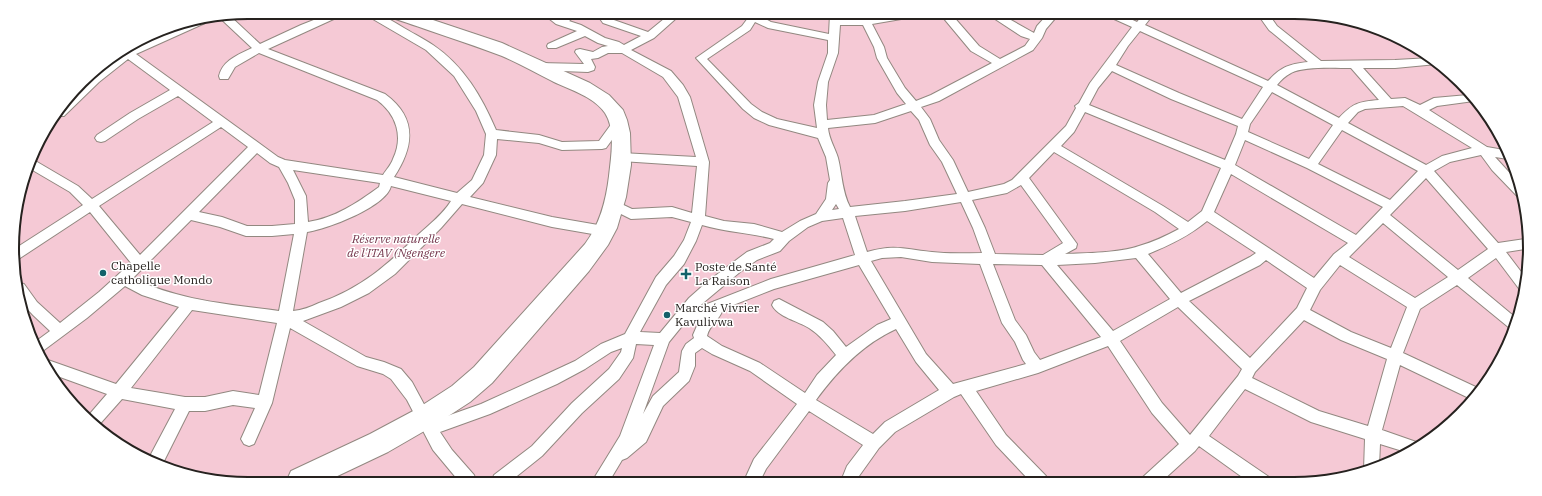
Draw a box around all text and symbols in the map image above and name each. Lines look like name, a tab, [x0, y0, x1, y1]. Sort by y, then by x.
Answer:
park label: Réserve naturelle de l'ITAV (Ngengere	[347, 231, 446, 260]
place label: Chapelle catholique Mondo	[111, 258, 212, 287]
place label: Poste de Santé La Raison	[695, 259, 777, 288]
marker: Chapelle catholique Mondo	[98, 268, 108, 278]
marker: Poste de Santé La Raison	[680, 268, 692, 280]
place label: Marché Vivrier Kavulivwa	[675, 300, 760, 329]
marker: Marché Vivrier Kavulivwa	[662, 310, 672, 320]

